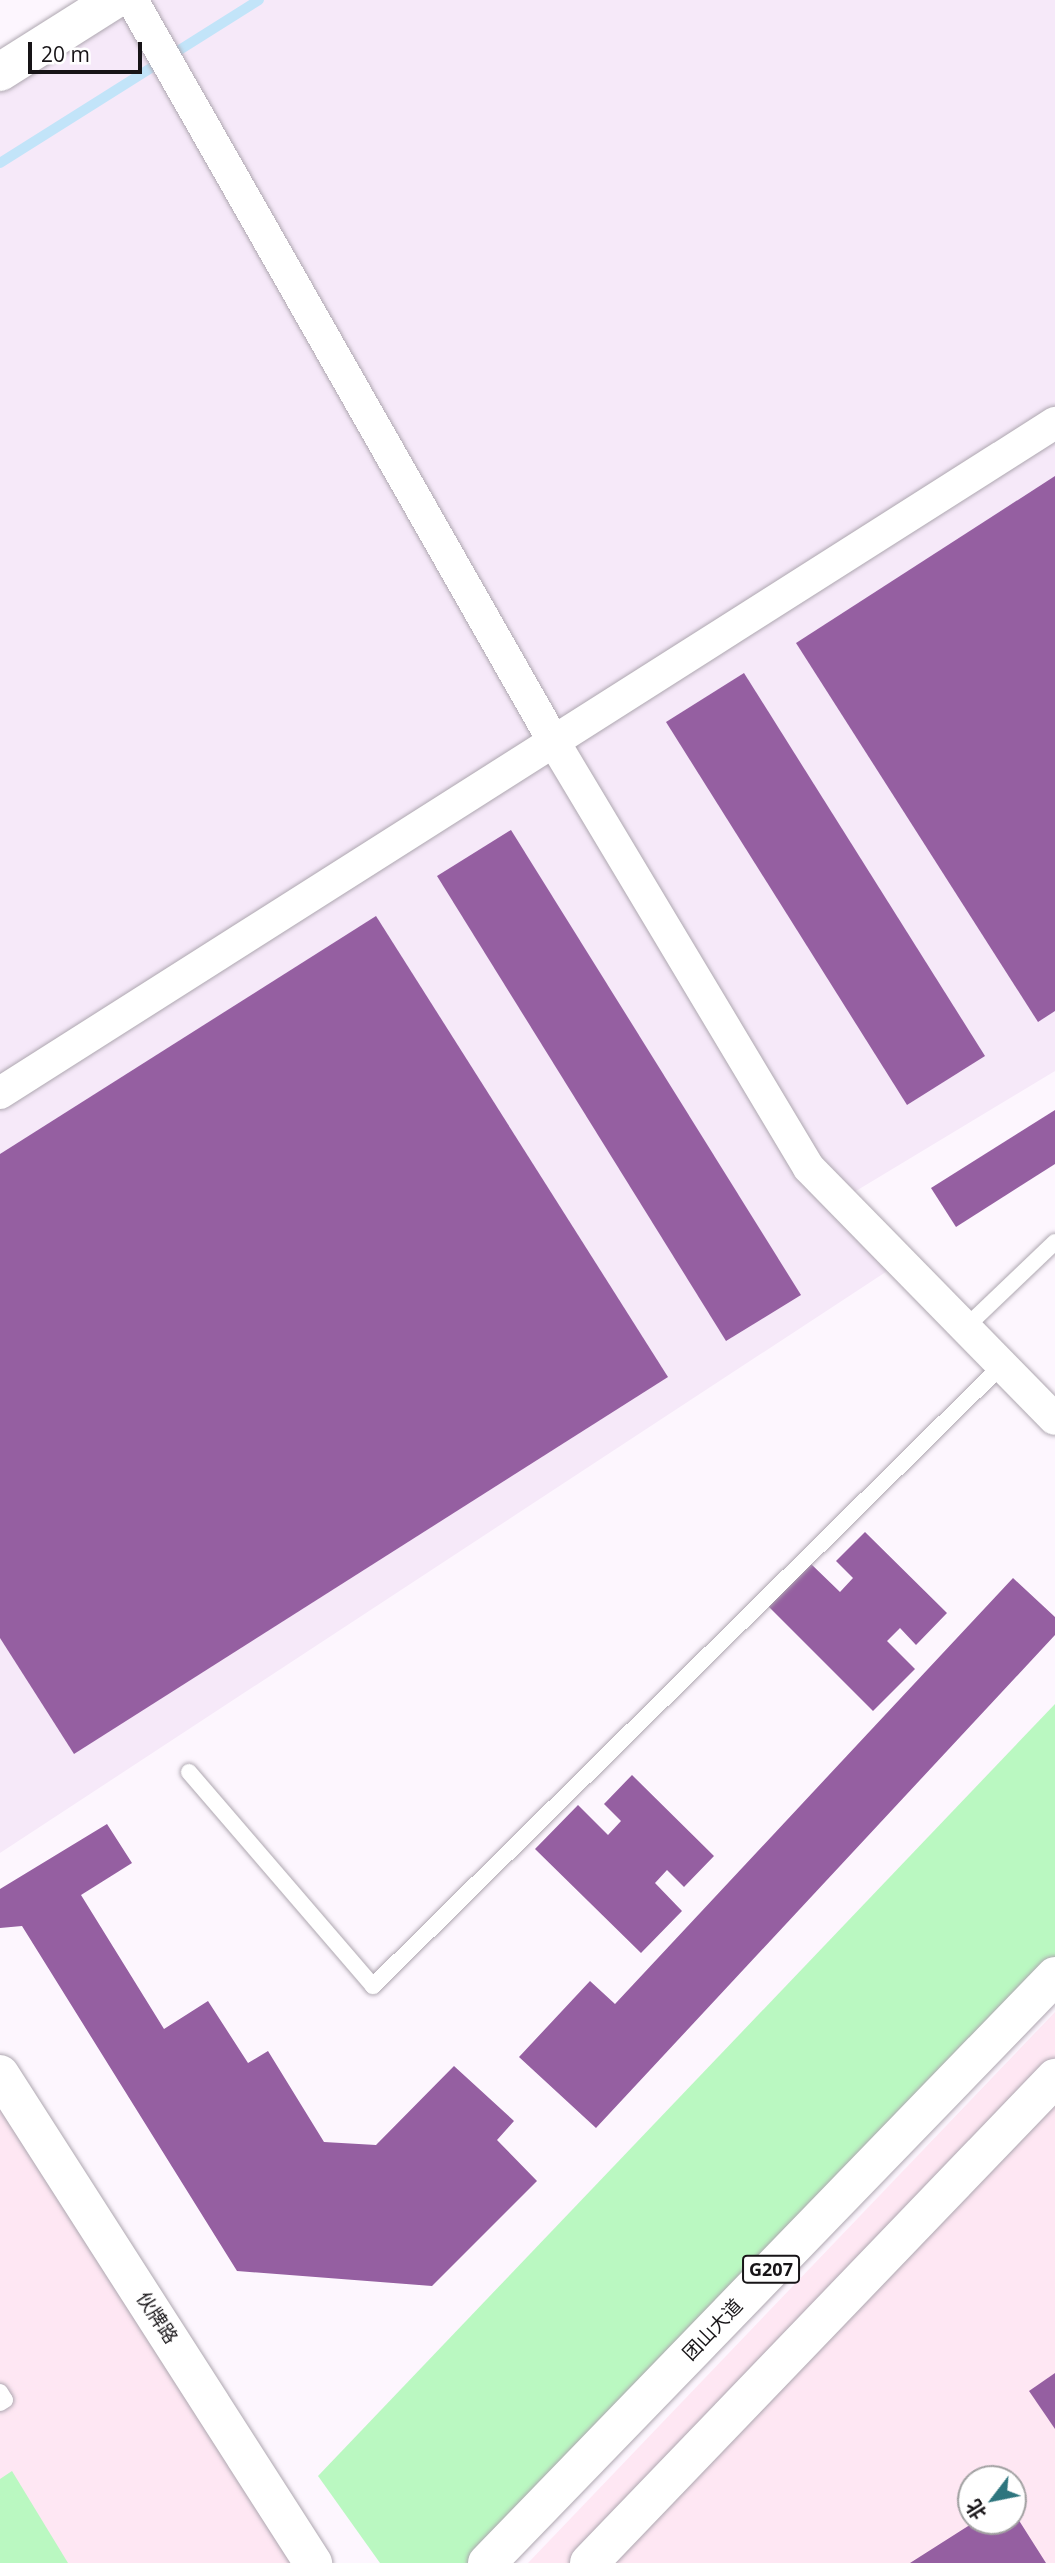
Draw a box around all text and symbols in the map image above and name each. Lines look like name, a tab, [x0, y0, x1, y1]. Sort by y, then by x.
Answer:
scale bar	[32, 28, 145, 72]
text: 20 m	[41, 40, 90, 68]
road number: G207	[741, 2255, 801, 2284]
street label: 伙牌路	[132, 2288, 182, 2348]
street label: 团山大道	[678, 2295, 748, 2365]
north arrow	[957, 2465, 1027, 2535]
text: 北	[960, 2495, 992, 2525]

